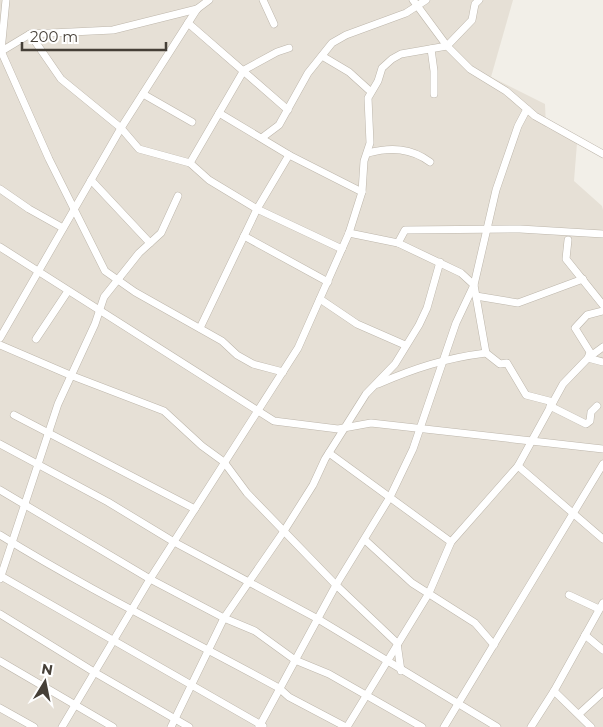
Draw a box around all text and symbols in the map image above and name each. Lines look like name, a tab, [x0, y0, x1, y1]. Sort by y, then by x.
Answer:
scale bar	[22, 20, 166, 52]
text: 200 m	[30, 27, 78, 46]
north arrow	[20, 657, 70, 707]
text: N	[40, 659, 54, 679]

